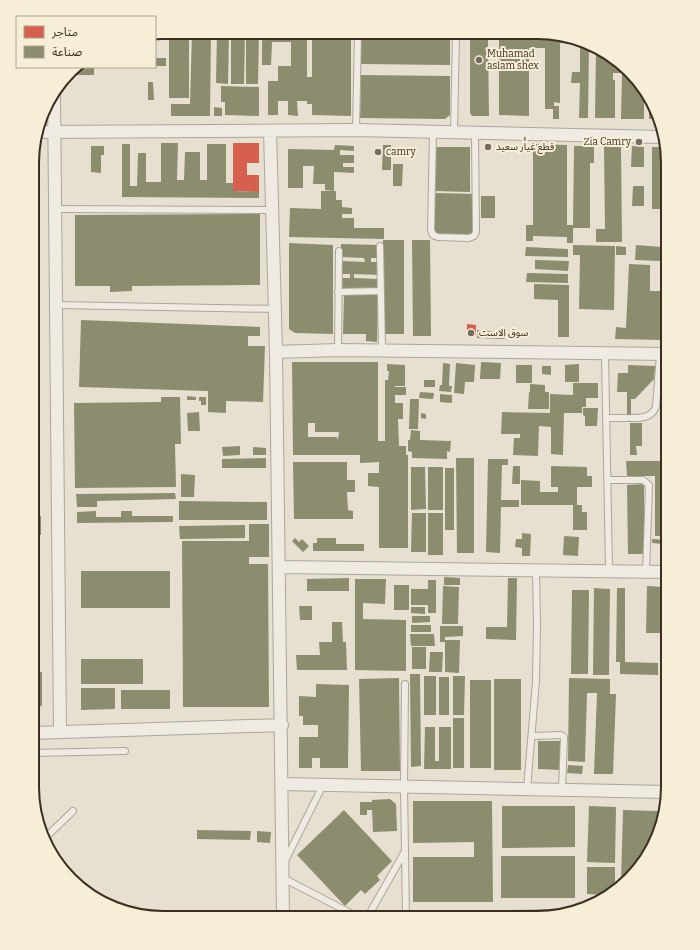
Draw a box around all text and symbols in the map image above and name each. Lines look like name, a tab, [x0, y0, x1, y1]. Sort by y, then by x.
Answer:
legend	[16, 16, 156, 68]
text: متاجر	[51, 25, 78, 39]
text: صناعة	[52, 45, 82, 59]
place label: Muhamad aslam shex	[487, 48, 539, 72]
marker: Muhamad aslam shex	[474, 55, 484, 65]
place label: قطع غياًًر سعيد	[496, 136, 555, 154]
place label: Zia Camry	[584, 136, 632, 148]
marker: Zia Camry	[634, 137, 644, 147]
marker: قطع غياًًر سعيد	[483, 142, 493, 152]
place label: camry	[386, 146, 417, 158]
marker: camry	[373, 147, 383, 157]
place label: سوق الاست	[479, 327, 528, 339]
marker: سوق الاست	[466, 328, 476, 338]

